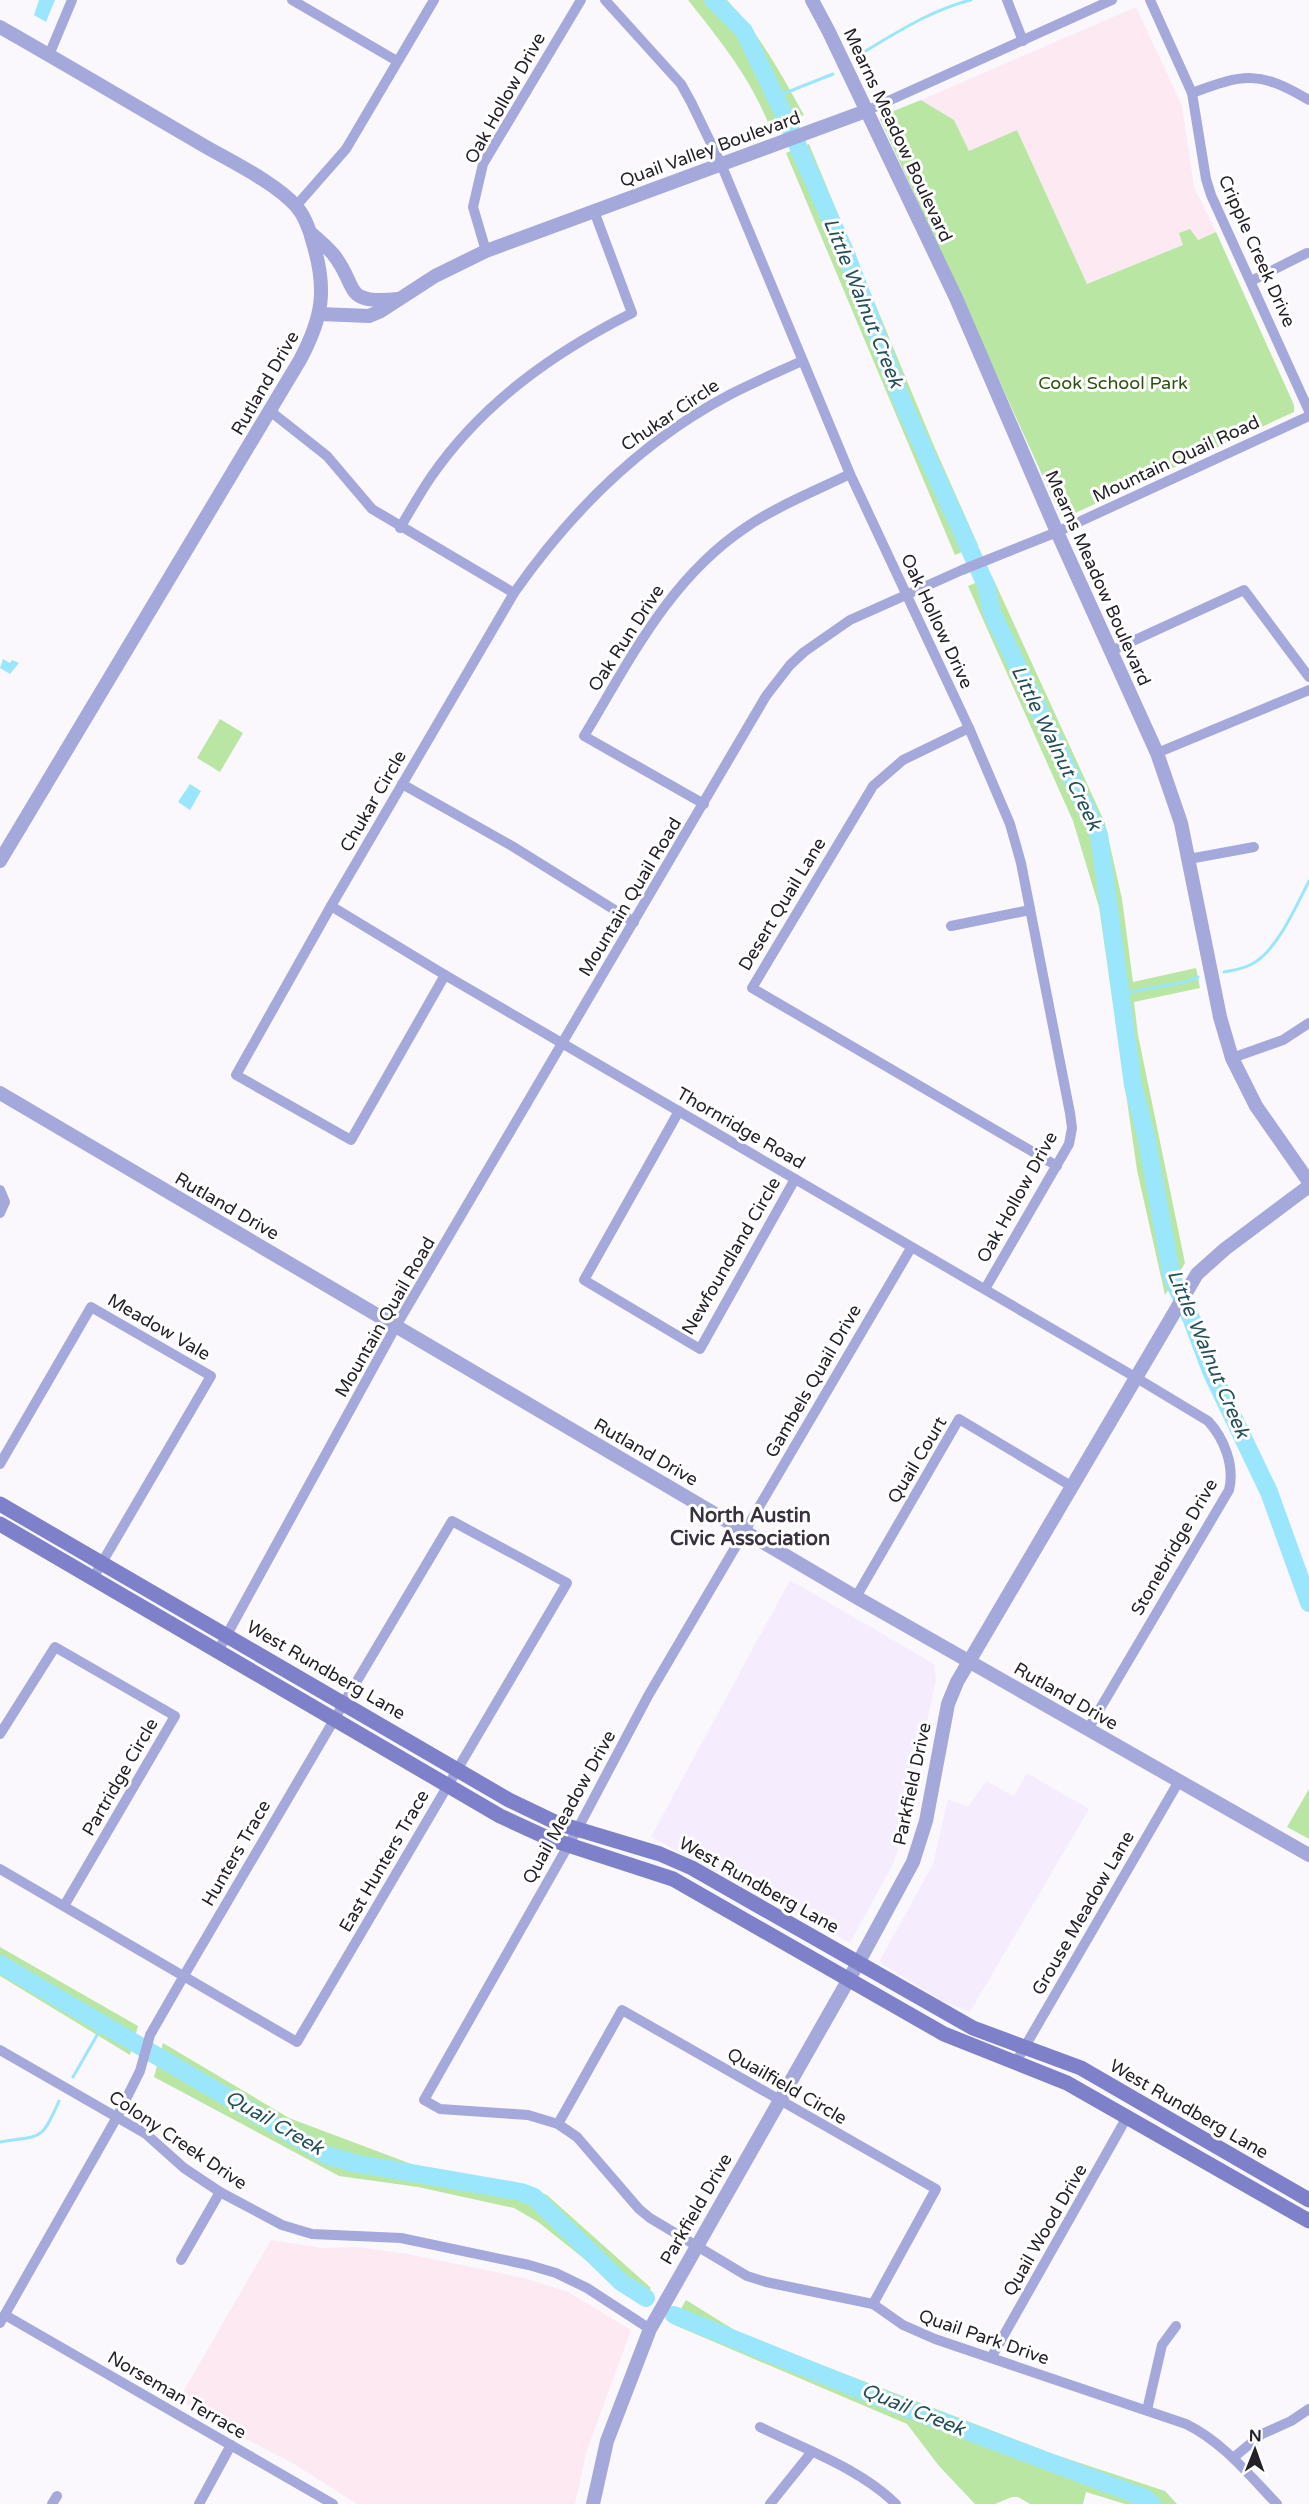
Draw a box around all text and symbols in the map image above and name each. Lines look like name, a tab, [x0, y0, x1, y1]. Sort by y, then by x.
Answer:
street label: Mearns Meadow Boulevard	[839, 25, 957, 245]
street label: Oak Hollow Drive	[460, 29, 550, 167]
street label: Quail Valley Boulevard	[617, 106, 803, 192]
street label: Cripple Creek Drive	[1214, 172, 1300, 330]
water label: Little Walnut Creek	[818, 215, 909, 393]
street label: Rutland Drive	[226, 327, 304, 439]
park label: Cook School Park	[1038, 372, 1188, 394]
street label: Chukar Circle	[617, 374, 723, 456]
street label: Mountain Quail Road	[1089, 411, 1263, 507]
street label: Mearns Meadow Boulevard	[1040, 467, 1156, 689]
street label: Oak Hollow Drive	[896, 550, 978, 692]
street label: Oak Run Drive	[583, 581, 669, 695]
water label: Little Walnut Creek	[1006, 662, 1107, 836]
street label: Chukar Circle	[335, 746, 411, 856]
street label: Mountain Quail Road	[574, 814, 686, 980]
street label: Desert Quail Lane	[734, 833, 830, 975]
street label: Thornridge Road	[673, 1082, 809, 1174]
street label: Oak Hollow Drive	[972, 1128, 1062, 1266]
street label: Rutland Drive	[171, 1167, 283, 1245]
street label: Newfoundland Circle	[677, 1173, 785, 1339]
street label: Mountain Quail Road	[330, 1233, 440, 1401]
water label: Little Walnut Creek	[1162, 1266, 1255, 1444]
street label: Meadow Vale	[104, 1289, 214, 1365]
street label: Gambels Quail Drive	[760, 1301, 866, 1461]
street label: Rutland Drive	[590, 1413, 702, 1491]
street label: Quail Court	[883, 1413, 951, 1507]
street label: Stonebridge Drive	[1126, 1475, 1222, 1619]
district label: North Austin Civic Association	[670, 1504, 830, 1551]
street label: West Rundberg Lane	[243, 1616, 409, 1724]
street label: Rutland Drive	[1010, 1657, 1122, 1735]
street label: Partridge Circle	[77, 1714, 163, 1840]
street label: Parkfield Drive	[888, 1721, 936, 1847]
street label: Quail Meadow Drive	[518, 1726, 620, 1888]
street label: East Hunters Trace	[334, 1786, 434, 1936]
street label: Hunters Trace	[197, 1796, 275, 1910]
street label: Grouse Meadow Lane	[1027, 1827, 1139, 1999]
street label: West Rundberg Lane	[675, 1832, 843, 1938]
street label: Quailfield Circle	[723, 2043, 851, 2129]
street label: West Rundberg Lane	[1106, 2055, 1272, 2163]
water label: Quail Creek	[221, 2085, 329, 2162]
street label: Colony Creek Drive	[105, 2086, 251, 2194]
street label: Parkfield Drive	[655, 2149, 737, 2269]
street label: Quail Wood Drive	[998, 2160, 1092, 2300]
street label: Quail Park Drive	[916, 2304, 1052, 2370]
street label: Norseman Terrace	[104, 2346, 250, 2444]
water label: Quail Creek	[858, 2378, 970, 2442]
north arrow	[1225, 2420, 1285, 2480]
text: N	[1249, 2426, 1262, 2446]

